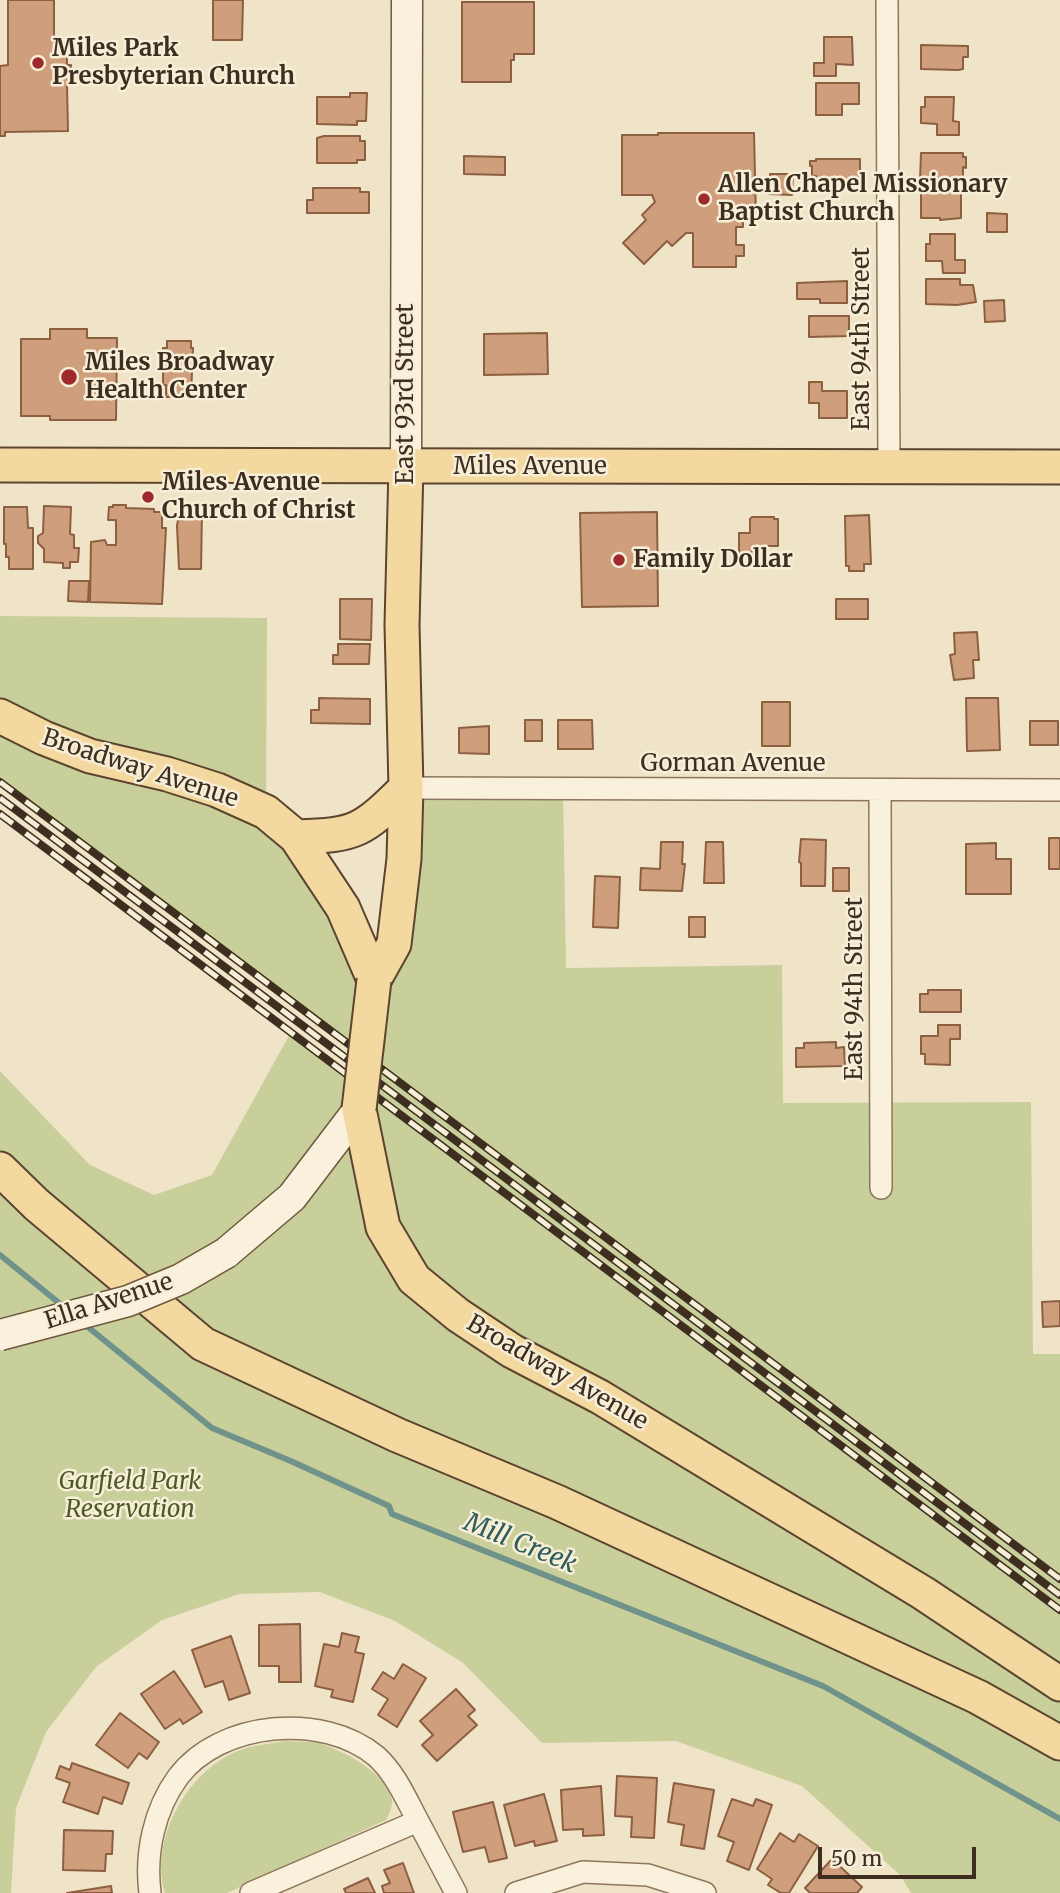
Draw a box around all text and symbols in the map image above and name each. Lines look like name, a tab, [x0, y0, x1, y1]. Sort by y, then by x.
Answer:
place label: Miles Park Presbyterian Church	[52, 35, 295, 91]
marker: Miles Park Presbyterian Church	[30, 55, 46, 71]
place label: Allen Chapel Missionary Baptist Church	[718, 171, 1008, 227]
marker: Allen Chapel Missionary Baptist Church	[696, 191, 712, 207]
street label: East 94th Street	[848, 247, 876, 431]
street label: East 93rd Street	[392, 303, 420, 485]
place label: Miles Broadway Health Center	[85, 349, 274, 405]
marker: Miles Broadway Health Center	[59, 367, 79, 387]
street label: Miles Avenue	[453, 453, 607, 481]
place label: Miles Avenue Church of Christ	[162, 469, 356, 525]
marker: Miles Avenue Church of Christ	[140, 489, 156, 505]
place label: Family Dollar	[633, 546, 793, 574]
marker: Family Dollar	[611, 552, 627, 568]
street label: Broadway Avenue	[38, 724, 242, 814]
street label: Gorman Avenue	[640, 750, 826, 778]
street label: East 94th Street	[841, 897, 869, 1081]
street label: Ella Avenue	[41, 1268, 177, 1336]
street label: Broadway Avenue	[461, 1309, 653, 1437]
park label: Garfield Park Reservation	[59, 1468, 201, 1524]
water label: Mill Creek	[459, 1507, 581, 1581]
scale bar	[822, 1834, 979, 1878]
text: 50 m	[831, 1845, 882, 1872]

